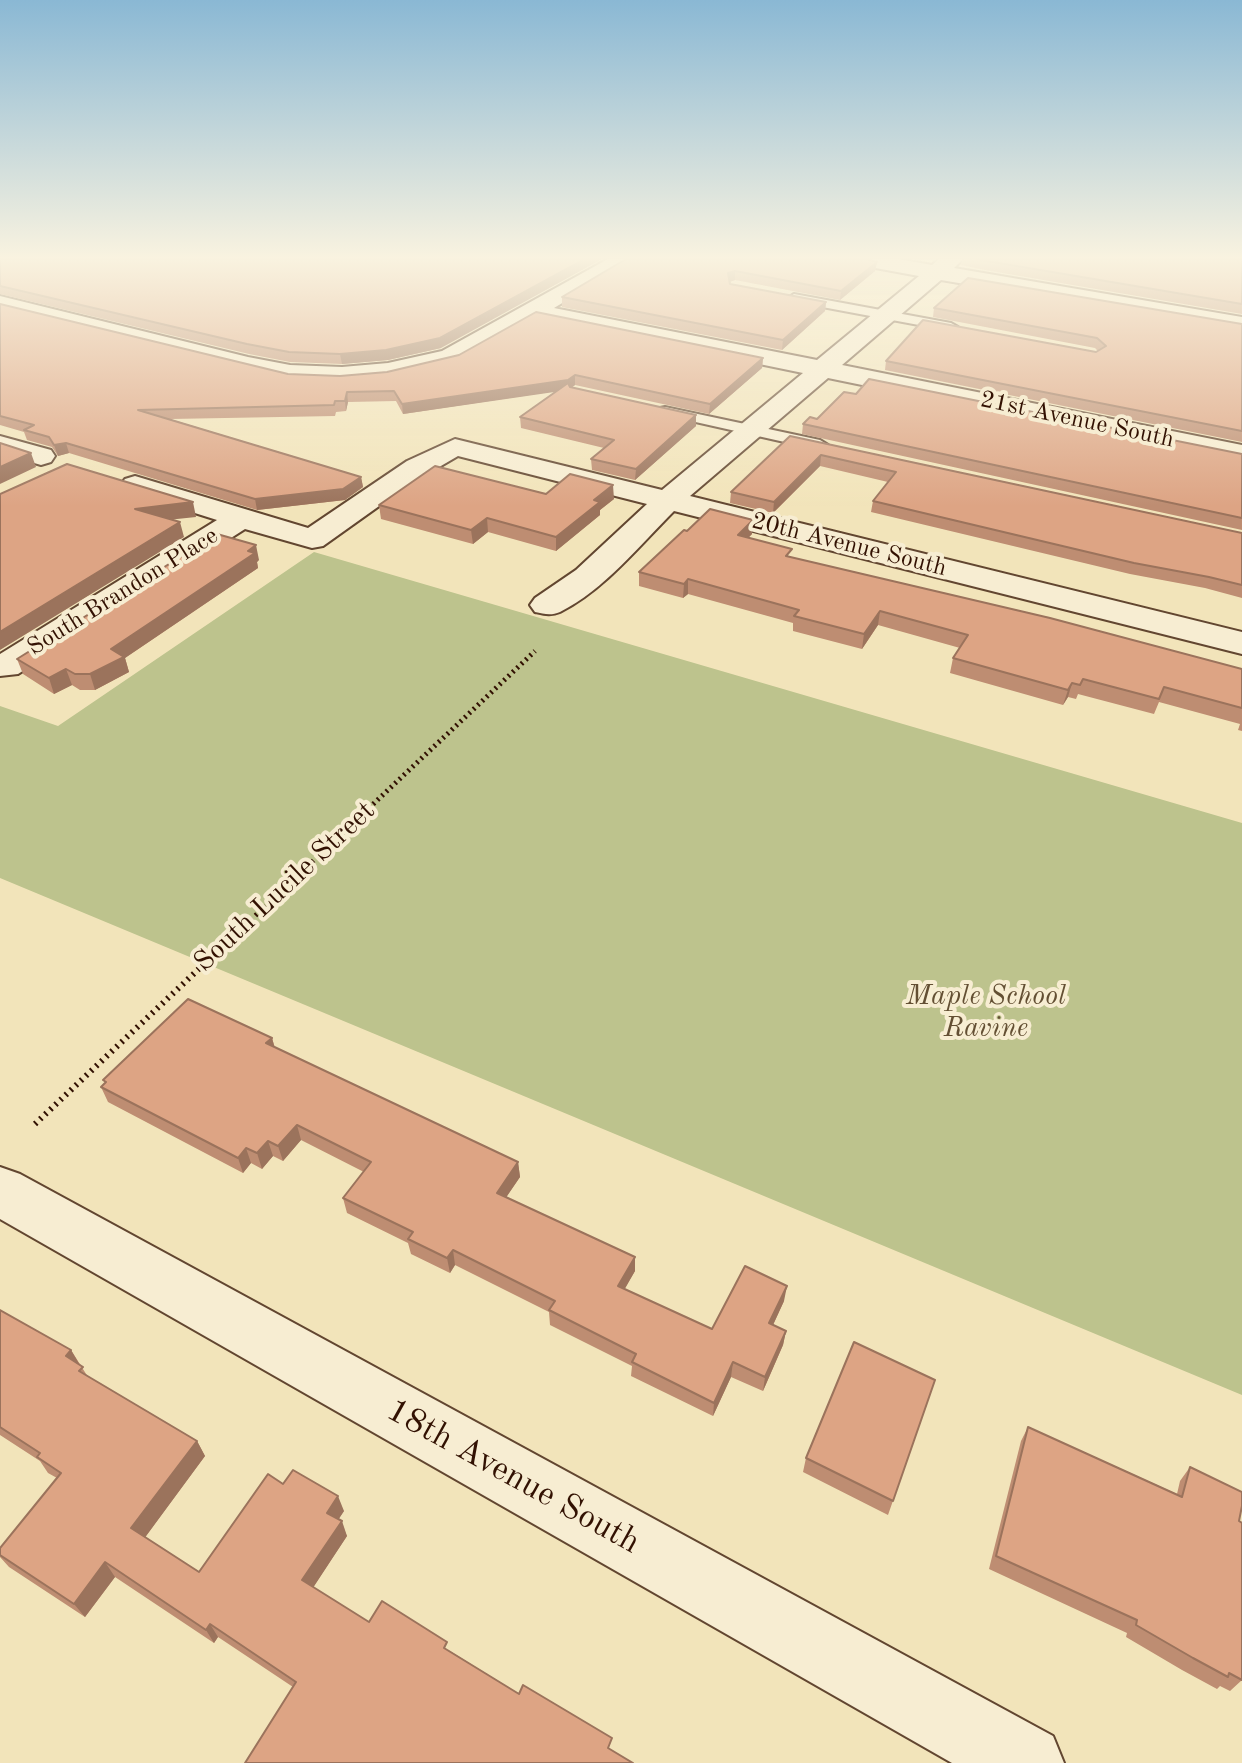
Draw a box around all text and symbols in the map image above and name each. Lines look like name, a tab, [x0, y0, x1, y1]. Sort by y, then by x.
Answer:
street label: 21st Avenue South	[977, 385, 1177, 455]
street label: 20th Avenue South	[748, 507, 950, 583]
street label: South Brandon Place	[22, 522, 224, 662]
street label: South Lucile Street	[188, 795, 382, 979]
park label: Maple School Ravine	[906, 980, 1066, 1046]
street label: 18th Avenue South	[379, 1390, 647, 1564]

